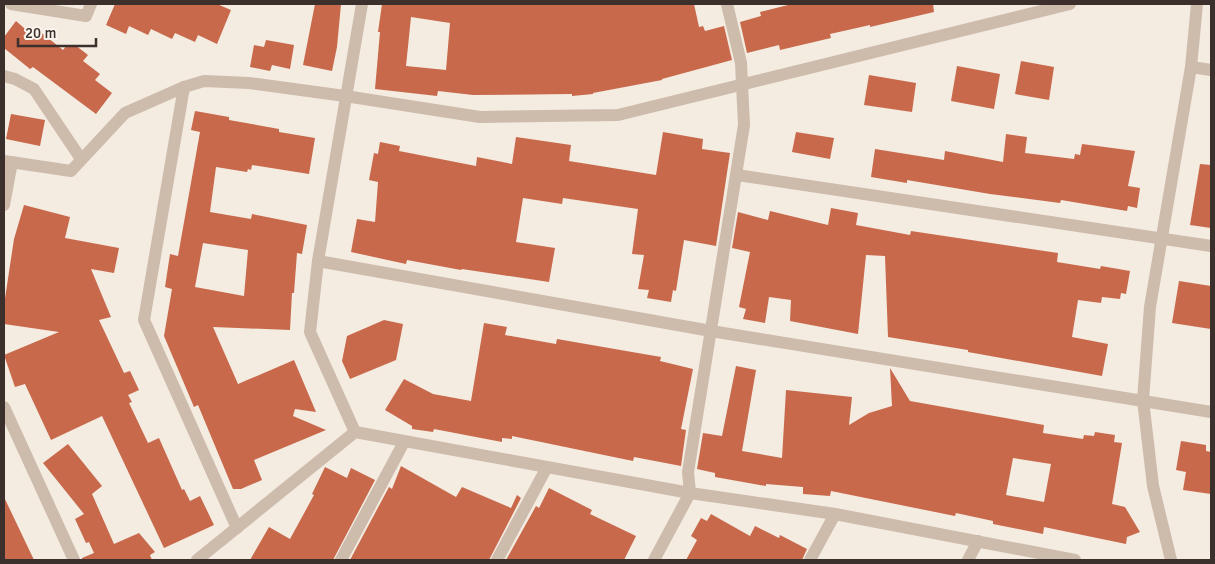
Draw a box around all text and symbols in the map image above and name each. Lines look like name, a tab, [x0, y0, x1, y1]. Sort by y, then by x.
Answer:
scale bar	[18, 15, 95, 47]
text: 20 m	[25, 24, 56, 42]

